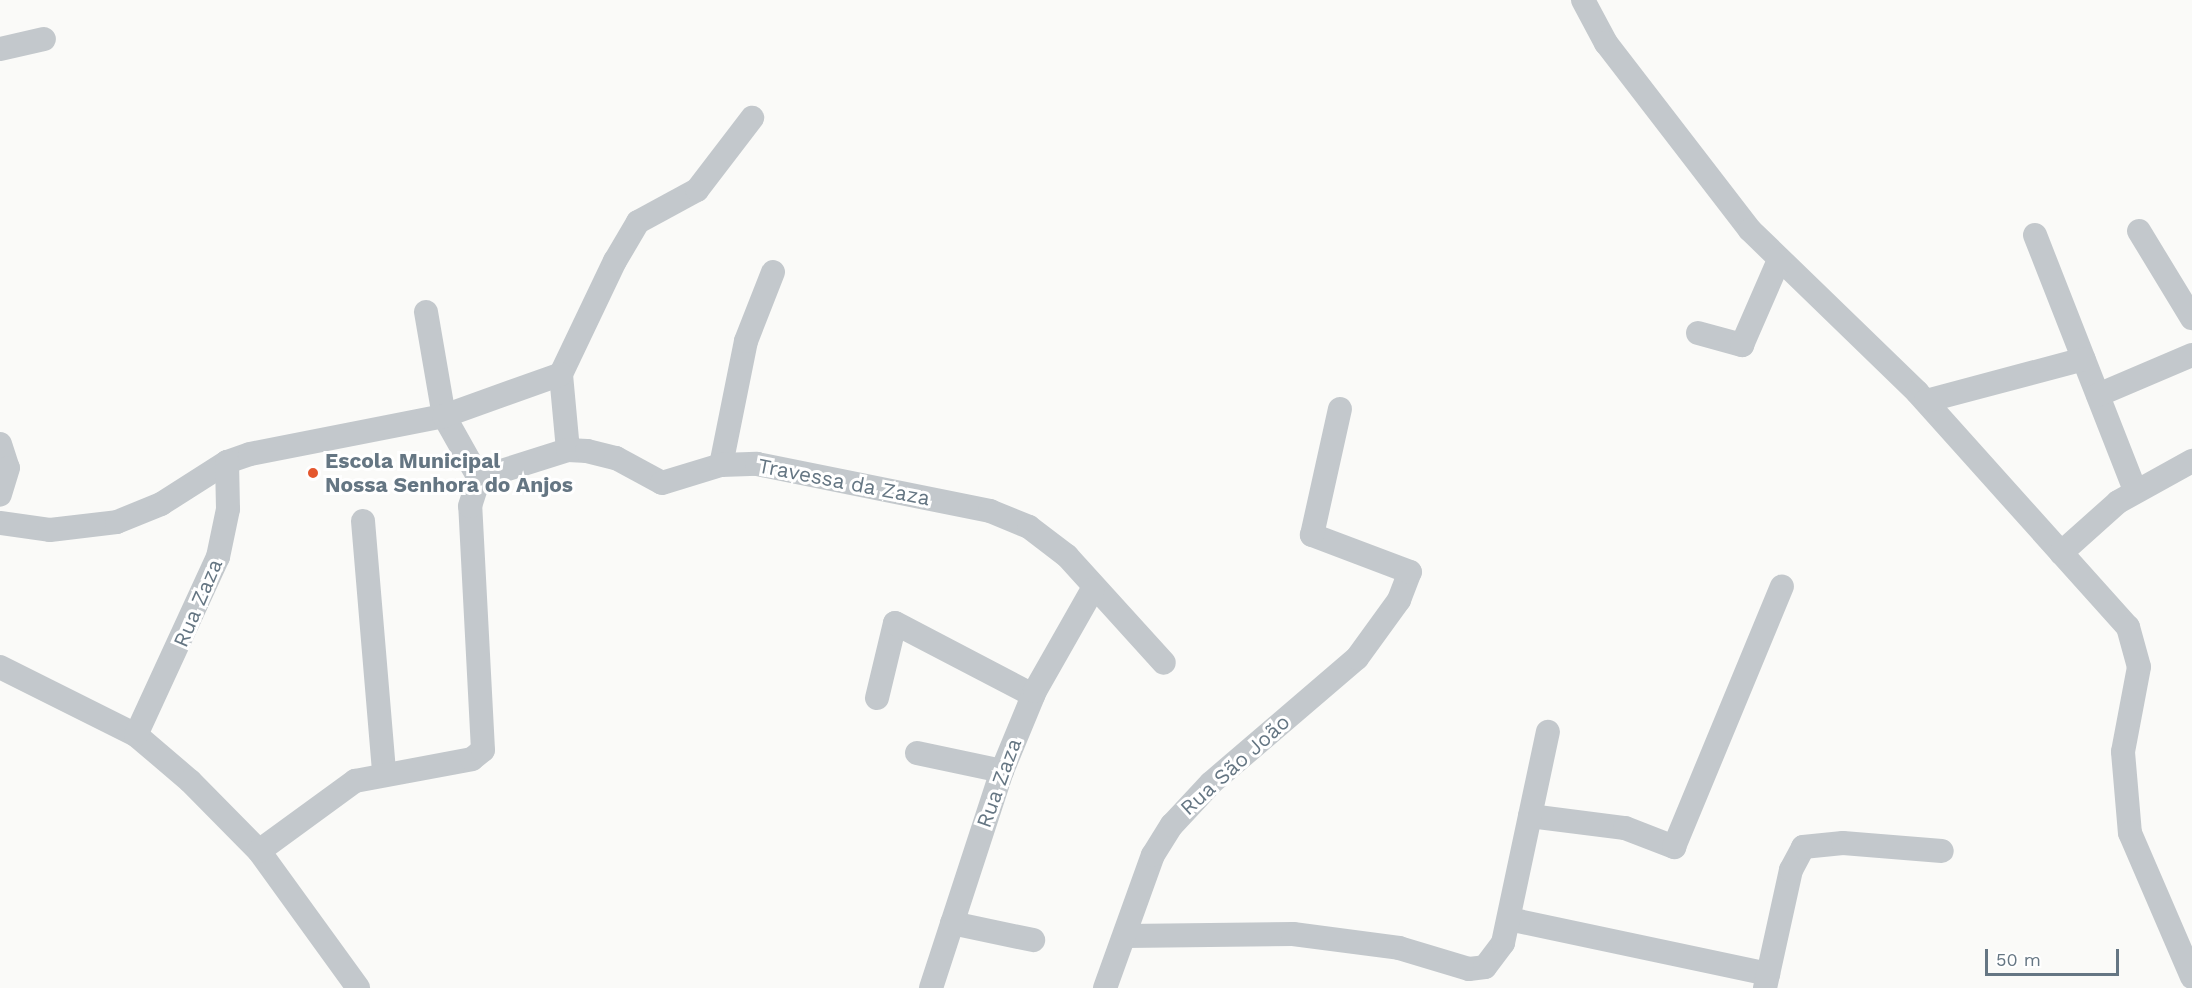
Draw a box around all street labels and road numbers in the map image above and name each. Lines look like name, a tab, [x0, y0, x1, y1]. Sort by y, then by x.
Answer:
street label: Travessa da Zaza	[755, 453, 933, 511]
street label: Rua Zaza	[168, 555, 228, 651]
street label: Rua São João	[1175, 709, 1295, 821]
street label: Rua Zaza	[971, 735, 1027, 831]

